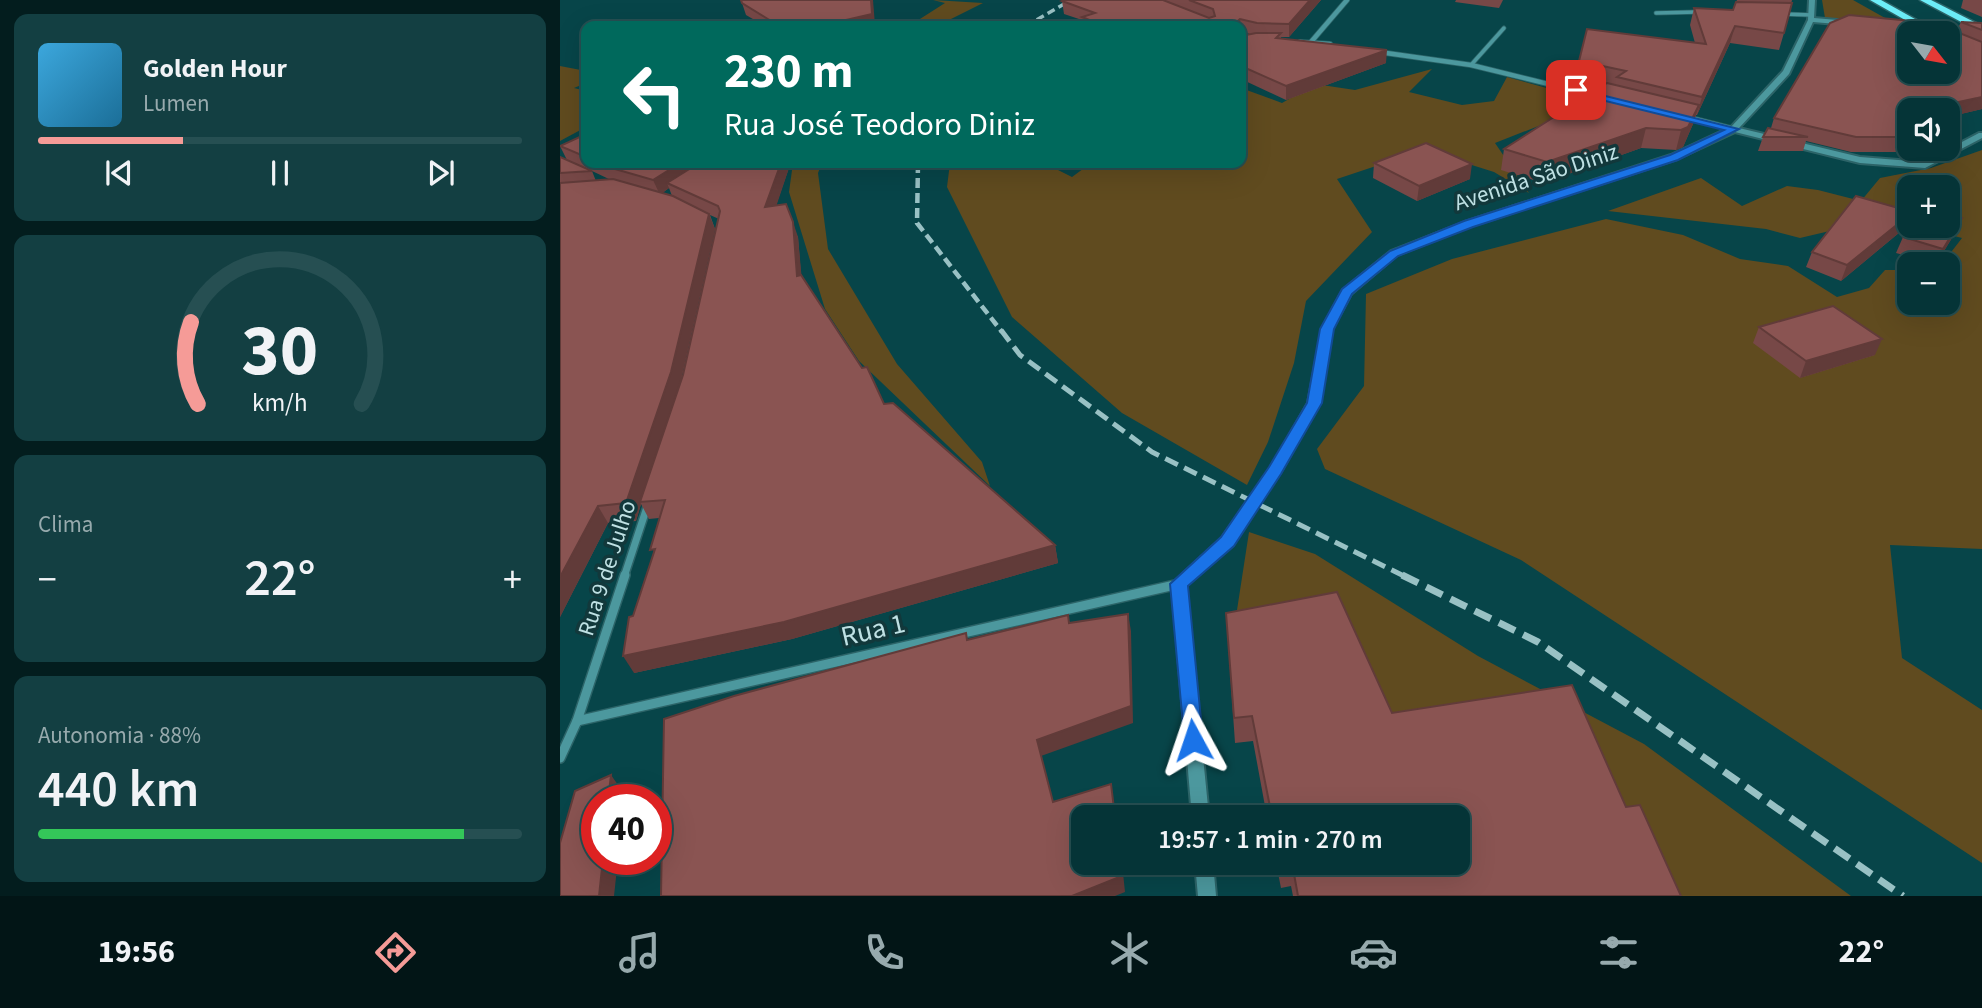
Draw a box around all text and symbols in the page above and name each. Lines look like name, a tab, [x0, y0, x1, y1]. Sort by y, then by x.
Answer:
north arrow	[1897, 21, 1960, 84]
map controls	[1897, 21, 1960, 315]
text: 230 m	[724, 37, 853, 107]
icon: left	[609, 49, 700, 140]
text: Golden Hour	[143, 50, 287, 87]
pin	[1546, 60, 1606, 120]
icon: arrive	[1557, 71, 1595, 109]
text: Lumen	[143, 87, 210, 120]
button: sound	[1897, 98, 1960, 161]
text: Rua José Teodoro Diniz	[724, 102, 1035, 148]
street label: Avenida São Diniz	[1450, 135, 1622, 219]
icon: previous	[100, 154, 138, 192]
icon: pause	[261, 154, 299, 192]
icon: next	[422, 154, 460, 192]
button: +	[1897, 175, 1960, 238]
button: −	[1897, 252, 1960, 315]
text: 30	[242, 299, 318, 403]
text: km/h	[252, 385, 308, 421]
street label: Rua 9 de Julho	[570, 496, 644, 640]
text: Clima	[38, 508, 93, 541]
text: 22°	[244, 542, 316, 616]
text: −	[38, 553, 57, 607]
text: +	[503, 553, 522, 607]
street label: Rua 1	[837, 603, 909, 657]
position arrow	[1156, 703, 1230, 777]
text: Autonomia · 88%	[38, 719, 201, 752]
text: 440 km	[38, 753, 199, 827]
speed limit sign: 40	[581, 784, 672, 875]
text: 19:57 · 1 min · 270 m	[1158, 821, 1383, 858]
icon: directions	[371, 928, 420, 977]
icon: music	[615, 928, 664, 977]
icon: phone	[860, 928, 909, 977]
icon: climate	[1105, 928, 1154, 977]
icon: car	[1349, 928, 1398, 977]
icon: filters	[1594, 928, 1643, 977]
text: 19:56	[98, 929, 175, 975]
text: 22°	[1839, 929, 1884, 975]

